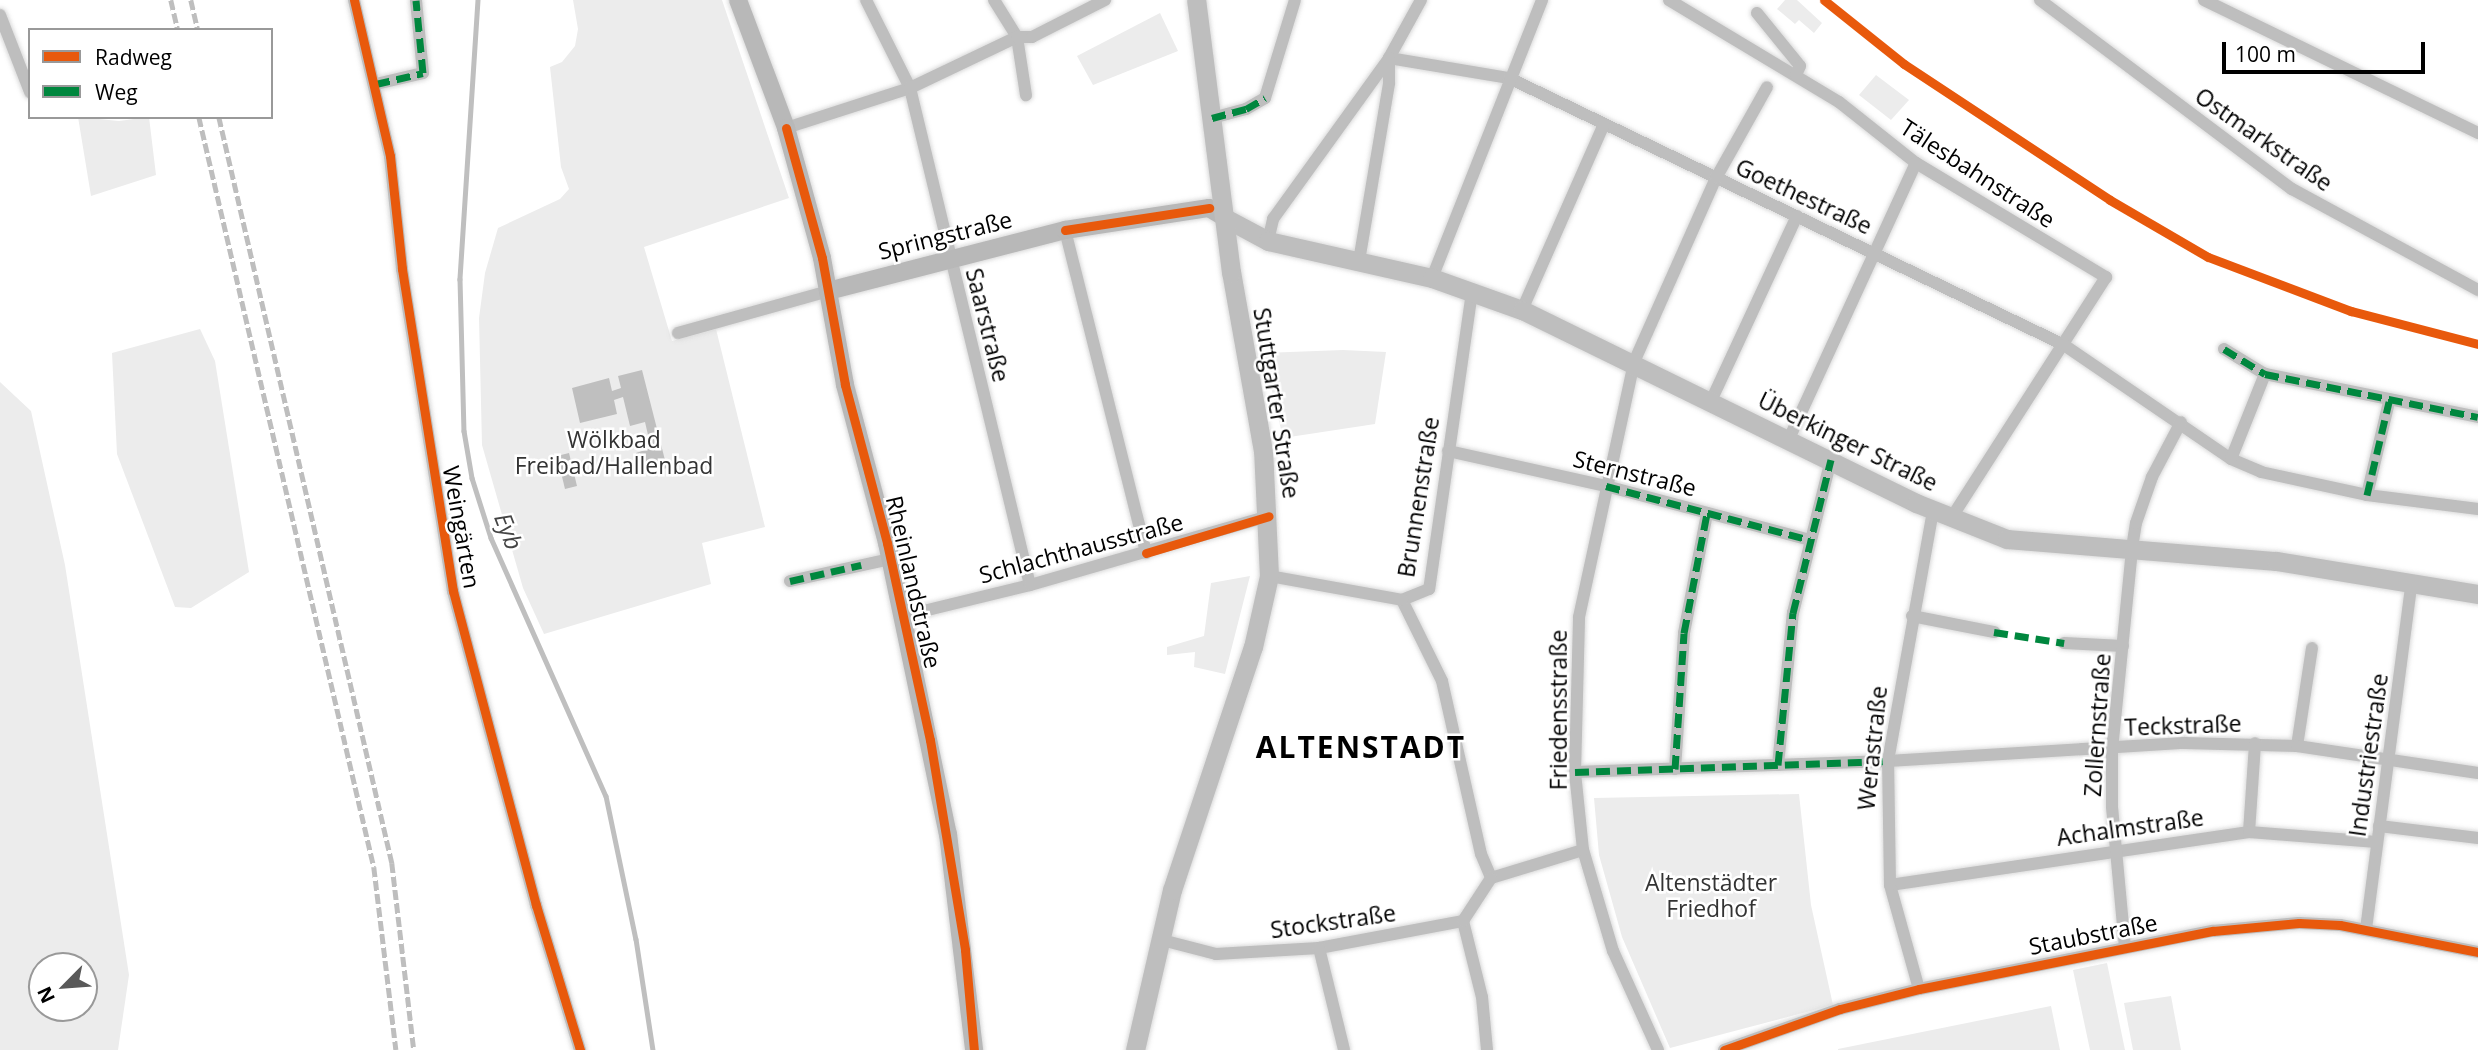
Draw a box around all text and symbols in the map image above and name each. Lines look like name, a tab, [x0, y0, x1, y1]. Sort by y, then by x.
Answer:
legend	[28, 28, 273, 119]
scale bar	[2226, 28, 2429, 72]
text: 100 m	[2235, 40, 2296, 68]
text: Radweg	[95, 43, 172, 71]
text: Weg	[95, 78, 138, 106]
street label: Ostmarkstraße	[2190, 81, 2338, 197]
street label: Tälesbahnstraße	[1896, 113, 2060, 233]
street label: Goethestraße	[1731, 152, 1877, 240]
street label: Springstraße	[875, 205, 1015, 265]
street label: Saarstraße	[961, 265, 1015, 385]
street label: Stuttgarter Straße	[1248, 306, 1306, 500]
street label: Überkinger Straße	[1754, 386, 1942, 496]
street label: Brunnenstraße	[1392, 415, 1444, 579]
park label: Wölkbad Freibad/Hallenbad	[515, 425, 713, 479]
street label: Sternstraße	[1571, 444, 1699, 502]
street label: Weingärten	[438, 464, 486, 590]
street label: Rheinlandstraße	[881, 493, 947, 671]
street label: Schlachthausstraße	[976, 507, 1186, 589]
water label: Eyb	[489, 508, 529, 554]
street label: Friedensstraße	[1544, 630, 1572, 790]
street label: Zollernstraße	[2078, 652, 2116, 798]
street label: Industriestraße	[2343, 672, 2393, 838]
street label: Werastraße	[1852, 684, 1892, 812]
street label: Teckstraße	[2124, 709, 2242, 741]
district label: ALTENSTADT	[1257, 729, 1465, 765]
street label: Achalmstraße	[2055, 803, 2205, 851]
park label: Altenstädter Friedhof	[1645, 868, 1777, 922]
street label: Stockstraße	[1269, 899, 1397, 943]
street label: Staubstraße	[2026, 908, 2160, 960]
north arrow	[28, 952, 98, 1022]
text: N	[31, 983, 61, 1008]

